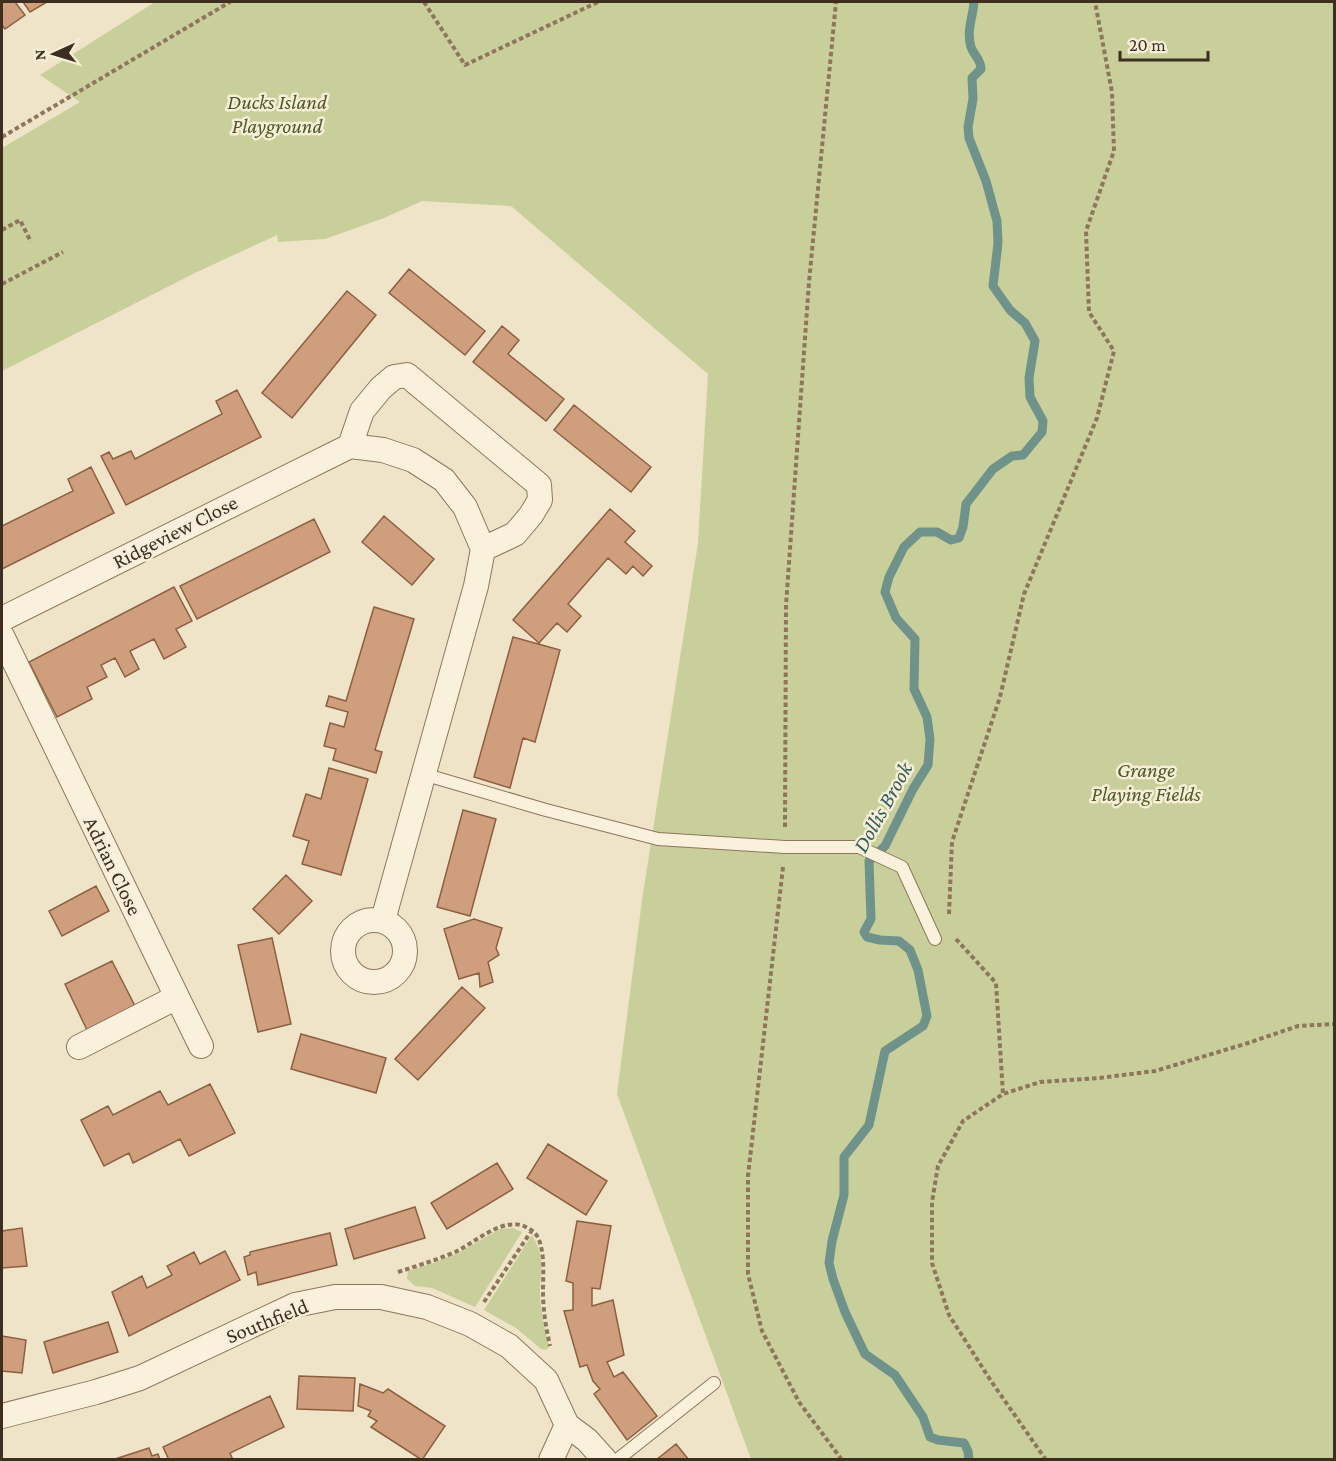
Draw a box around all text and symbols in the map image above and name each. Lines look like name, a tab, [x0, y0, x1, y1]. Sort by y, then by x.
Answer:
north arrow	[24, 24, 84, 84]
scale bar	[1120, 24, 1208, 62]
text: 20 m	[1129, 35, 1166, 55]
text: N	[31, 49, 48, 61]
park label: Ducks Island Playground	[227, 90, 328, 138]
street label: Ridgeview Close	[109, 490, 241, 574]
water label: Dollis Brook	[847, 757, 918, 857]
park label: Grange Playing Fields	[1091, 758, 1201, 806]
street label: Adrian Close	[79, 813, 147, 919]
street label: Southfield	[222, 1294, 312, 1348]

